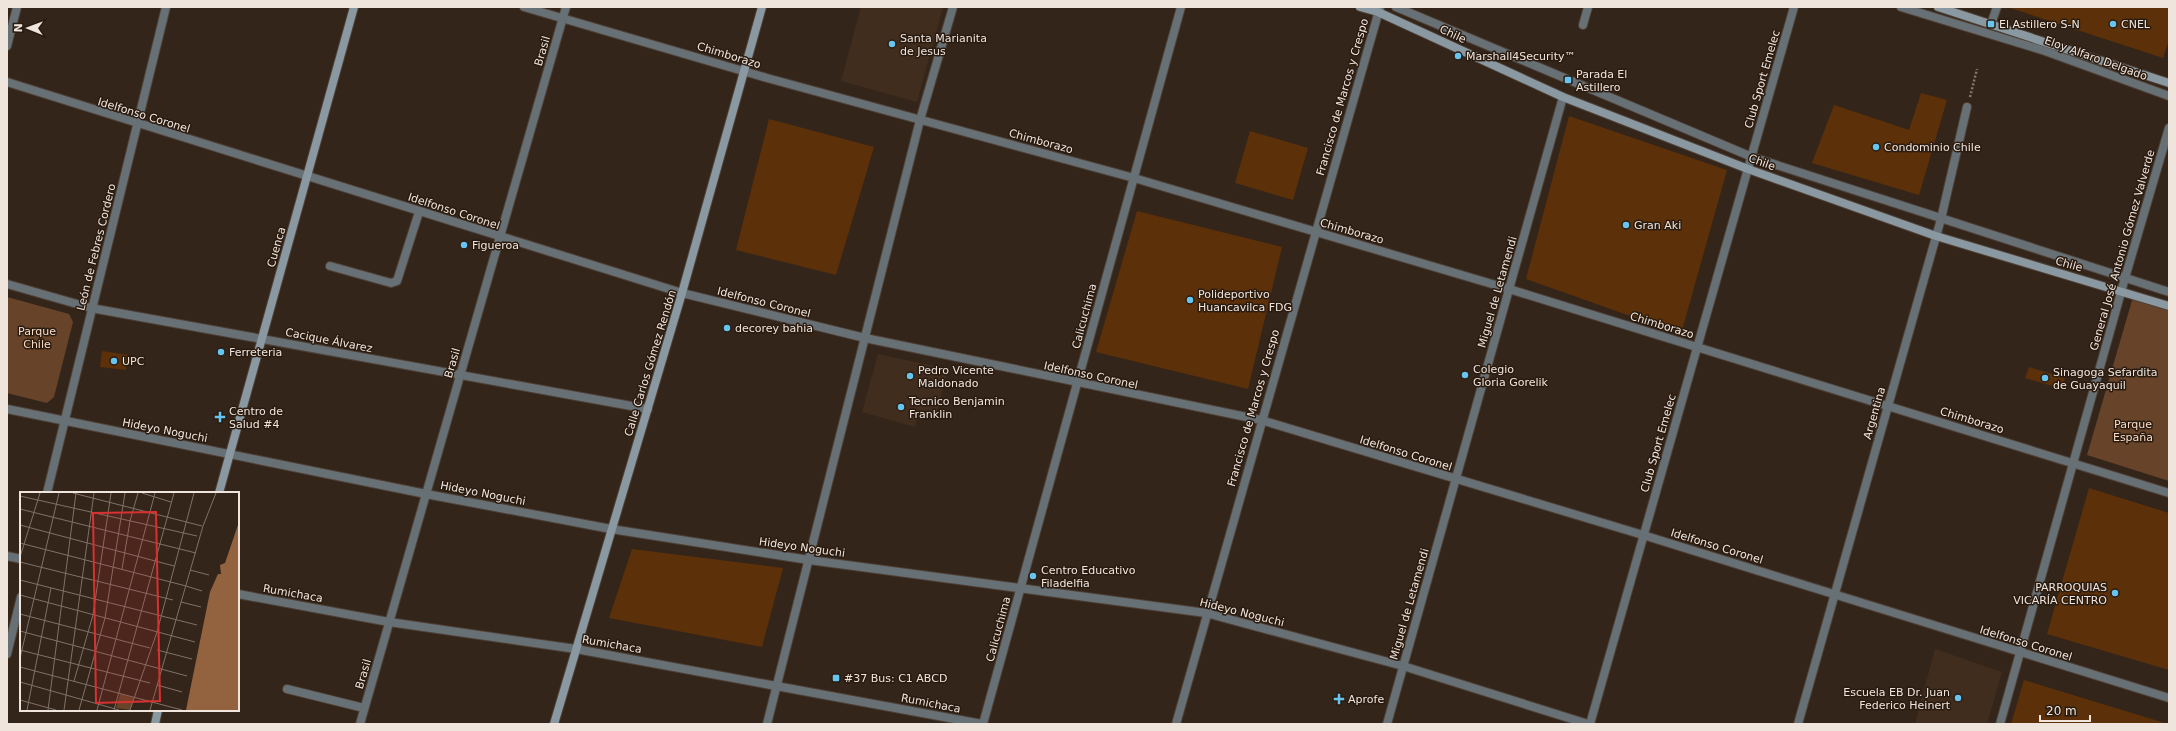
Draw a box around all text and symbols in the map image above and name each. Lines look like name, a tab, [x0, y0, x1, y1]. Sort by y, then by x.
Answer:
north arrow	[8, 8, 48, 48]
street label: Francisco de Marcos y Crespo	[1314, 17, 1371, 177]
place label: El Astillero S-N	[1999, 18, 2080, 31]
place label: CNEL	[2121, 18, 2151, 31]
marker: El Astillero S-N	[1986, 19, 1996, 29]
marker: CNEL	[2108, 19, 2118, 29]
text: N	[12, 23, 25, 33]
street label: Chile	[1438, 23, 1468, 46]
street label: Club Sport Emelec	[1742, 29, 1783, 130]
place label: Santa Marianita de Jesus	[900, 32, 987, 58]
street label: Eloy Alfaro Delgado	[2043, 34, 2149, 83]
street label: Brasil	[532, 35, 553, 68]
marker: Santa Marianita de Jesus	[887, 39, 897, 49]
street label: Chimborazo	[695, 40, 763, 71]
place label: Marshall4Security™	[1466, 50, 1575, 63]
marker: Marshall4Security™	[1453, 51, 1463, 61]
place label: Parada El Astillero	[1576, 68, 1627, 94]
marker: Parada El Astillero	[1563, 75, 1573, 85]
street label: Idelfonso Coronel	[96, 95, 192, 136]
street label: Chimborazo	[1007, 127, 1075, 156]
place label: Condominio Chile	[1884, 141, 1981, 154]
marker: Condominio Chile	[1871, 142, 1881, 152]
street label: General José Antonio Gómez Valverde	[2088, 148, 2158, 352]
street label: Chile	[1747, 152, 1777, 173]
street label: León de Febres Cordero	[74, 182, 119, 312]
street label: Idelfonso Coronel	[406, 190, 501, 232]
street label: Chimborazo	[1318, 216, 1386, 247]
place label: Gran Aki	[1634, 219, 1681, 232]
marker: Gran Aki	[1621, 220, 1631, 230]
street label: Cuenca	[265, 226, 288, 269]
street label: Miguel de Letamendi	[1475, 235, 1520, 349]
place label: Figueroa	[472, 239, 519, 252]
marker: Figueroa	[459, 240, 469, 250]
street label: Chile	[2054, 254, 2084, 275]
street label: Calicuchima	[1070, 282, 1099, 350]
street label: Idelfonso Coronel	[716, 285, 812, 320]
street label: Calle Carlos Gómez Rendón	[622, 288, 679, 438]
place label: Polideportivo Huancavilca FDG	[1198, 288, 1292, 314]
marker: Polideportivo Huancavilca FDG	[1185, 295, 1195, 305]
street label: Chimborazo	[1628, 310, 1696, 341]
place label: decorey bahia	[735, 322, 813, 335]
marker: decorey bahia	[722, 323, 732, 333]
park label: Parque Chile	[18, 325, 56, 351]
street label: Cacique Álvarez	[284, 326, 374, 355]
street label: Francisco de Marcos y Crespo	[1225, 328, 1282, 488]
place label: Ferreteria	[229, 346, 282, 359]
marker: Ferreteria	[216, 347, 226, 357]
street label: Brasil	[442, 347, 463, 380]
place label: UPC	[122, 355, 145, 368]
marker: UPC	[109, 356, 119, 366]
street label: Idelfonso Coronel	[1043, 359, 1139, 392]
place label: Colegio Gloria Gorelik	[1473, 363, 1549, 389]
place label: Pedro Vicente Maldonado	[918, 364, 994, 390]
place label: Sinagoga Sefardita de Guayaquil	[2053, 366, 2157, 392]
marker: Colegio Gloria Gorelik	[1460, 370, 1470, 380]
marker: Pedro Vicente Maldonado	[905, 371, 915, 381]
marker: Sinagoga Sefardita de Guayaquil	[2040, 373, 2050, 383]
street label: Argentina	[1861, 386, 1888, 441]
street label: Club Sport Emelec	[1638, 393, 1679, 494]
place label: Tecnico Benjamin Franklin	[908, 395, 1005, 421]
marker: Tecnico Benjamin Franklin	[896, 402, 906, 412]
place label: Centro de Salud #4	[229, 405, 283, 431]
street label: Chimborazo	[1938, 405, 2006, 436]
marker: Centro de Salud #4	[214, 411, 226, 423]
street label: Hideyo Noguchi	[121, 416, 209, 445]
park label: Parque España	[2113, 418, 2153, 444]
street label: Idelfonso Coronel	[1358, 433, 1454, 474]
street label: Hideyo Noguchi	[439, 479, 527, 508]
inset map	[20, 492, 239, 711]
street label: Idelfonso Coronel	[1669, 526, 1765, 567]
street label: Hideyo Noguchi	[758, 535, 846, 560]
street label: Miguel de Letamendi	[1387, 547, 1432, 661]
place label: Centro Educativo Filadelfia	[1041, 564, 1136, 590]
marker: Centro Educativo Filadelfia	[1028, 571, 1038, 581]
place label: PARROQUIAS VICARÍA CENTRO	[2013, 581, 2107, 607]
street label: Rumichaca	[262, 582, 324, 605]
marker: PARROQUIAS VICARÍA CENTRO	[2110, 588, 2120, 598]
street label: Calicuchima	[984, 595, 1013, 663]
street label: Hideyo Noguchi	[1198, 596, 1286, 629]
street label: Idelfonso Coronel	[1978, 623, 2074, 664]
street label: Rumichaca	[581, 633, 643, 656]
street label: Brasil	[353, 658, 374, 691]
place label: #37 Bus: C1 ABCD	[844, 672, 947, 685]
marker: #37 Bus: C1 ABCD	[831, 673, 841, 683]
place label: Escuela EB Dr. Juan Federico Heinert	[1843, 686, 1951, 712]
street label: Rumichaca	[900, 691, 962, 716]
marker: Aprofe	[1333, 693, 1345, 705]
place label: Aprofe	[1348, 693, 1384, 706]
marker: Escuela EB Dr. Juan Federico Heinert	[1953, 693, 1963, 703]
scale bar	[2040, 697, 2090, 723]
text: 20 m	[2046, 704, 2077, 718]

